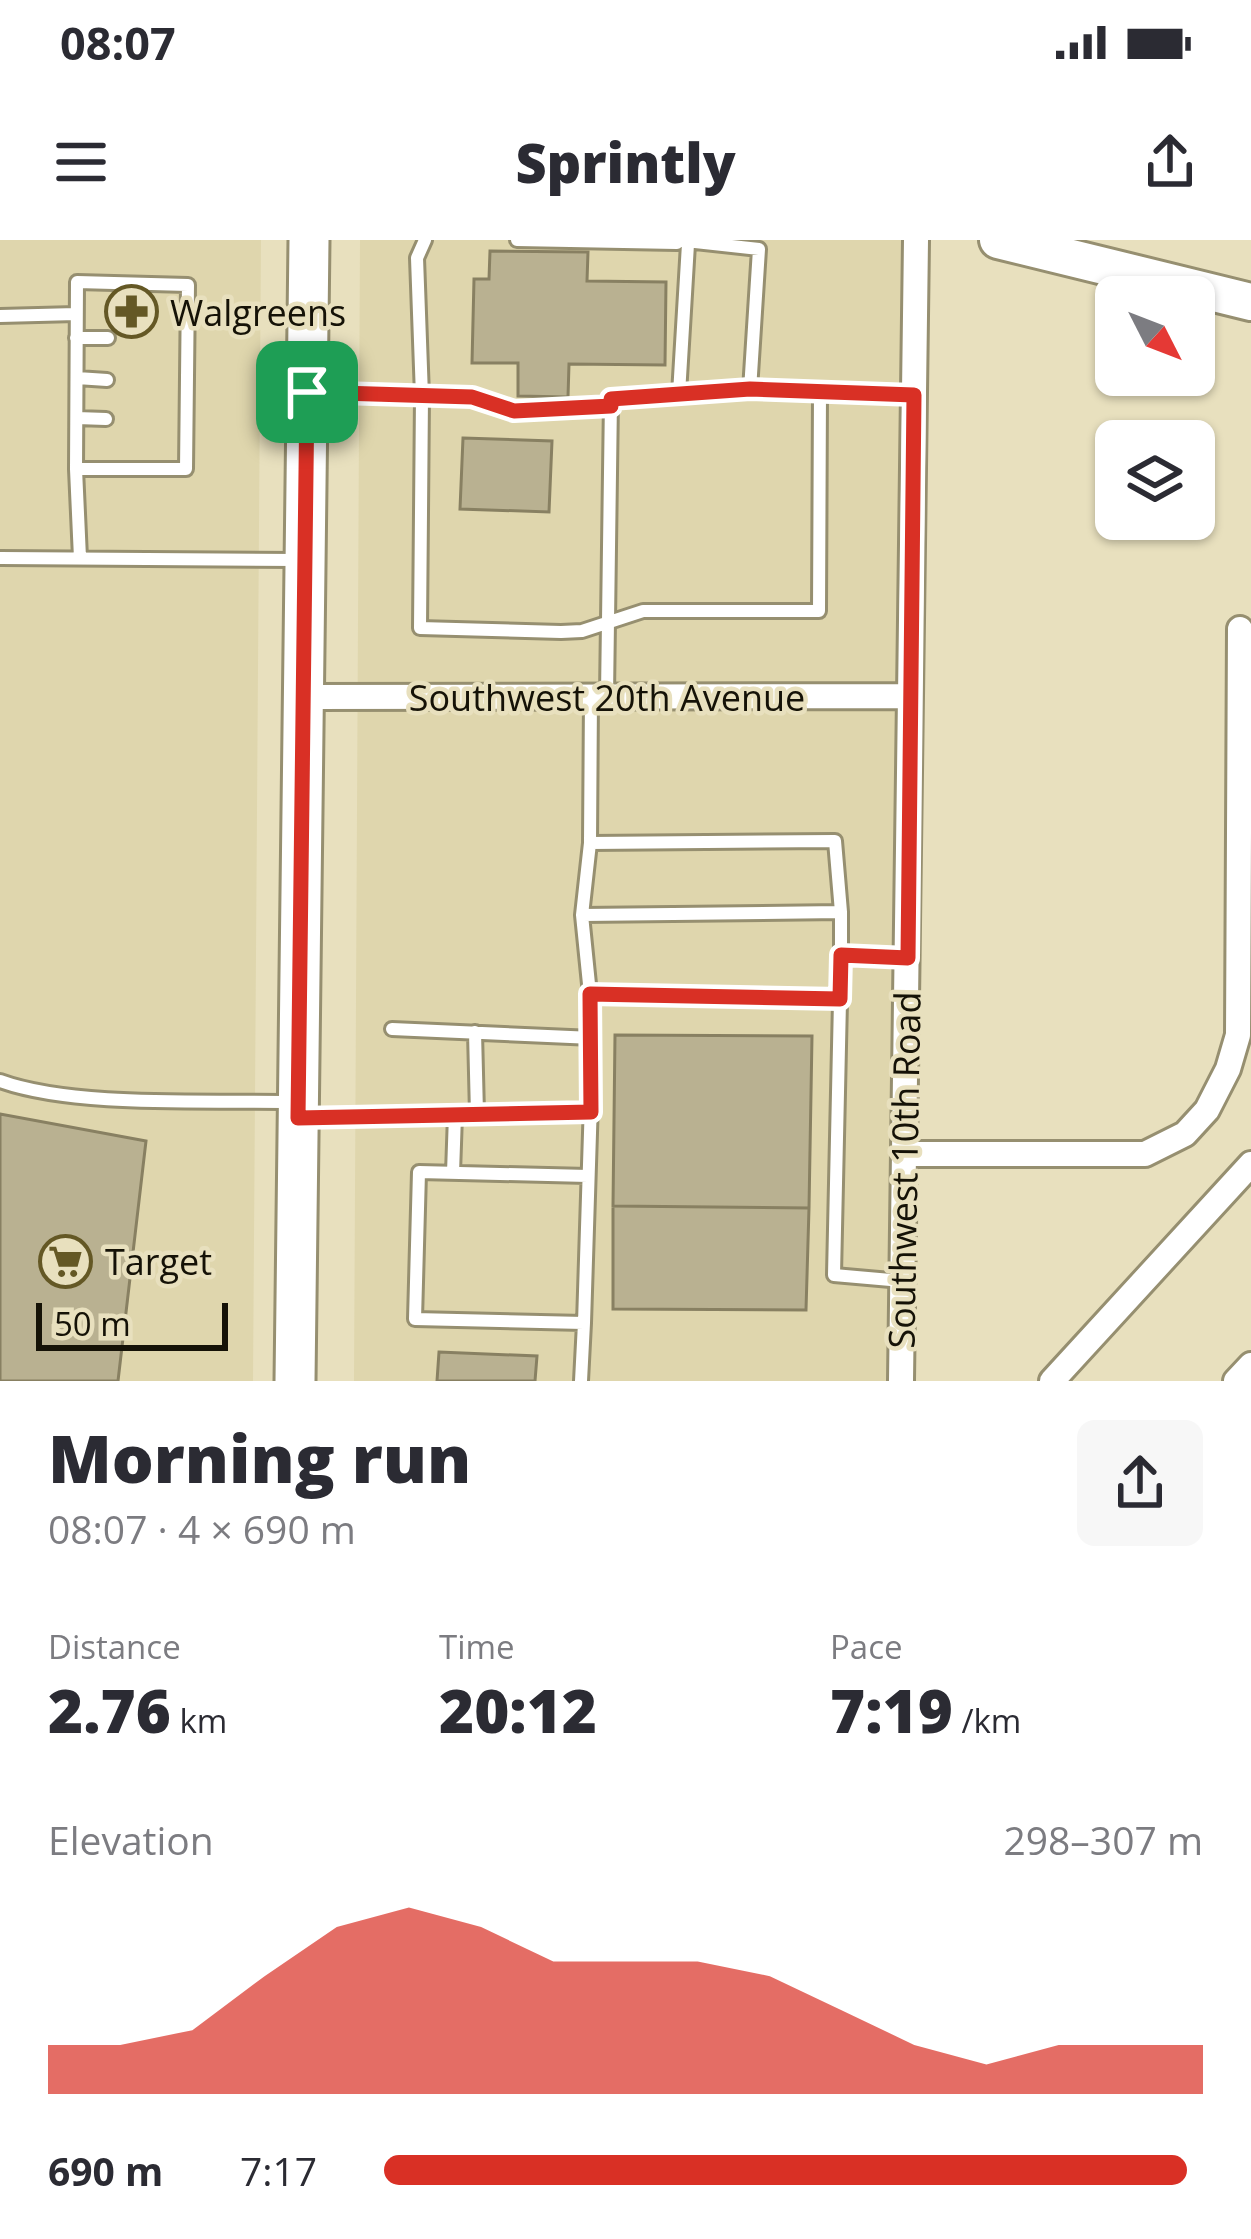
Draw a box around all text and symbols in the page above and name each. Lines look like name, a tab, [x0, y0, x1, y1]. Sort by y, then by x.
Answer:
text: 08:07	[60, 12, 176, 73]
text: Sprintly	[515, 125, 736, 199]
icon: menu	[48, 129, 114, 195]
icon: share	[1137, 129, 1203, 195]
north arrow	[1095, 276, 1215, 396]
map controls	[1095, 276, 1215, 540]
pharmacy icon: Walgreens	[103, 284, 159, 340]
place label: Walgreens	[170, 288, 346, 337]
pin	[256, 341, 358, 443]
icon: arrive	[274, 359, 340, 425]
button: layers	[1095, 420, 1215, 540]
street label: Southwest 20th Avenue	[409, 673, 805, 722]
street label: Southwest 10th Road	[876, 991, 932, 1349]
supermarket icon: Target	[38, 1233, 94, 1289]
place label: Target	[105, 1237, 212, 1286]
scale bar	[36, 1297, 228, 1350]
text: 50 m	[54, 1301, 131, 1346]
text: Morning run	[48, 1412, 471, 1502]
button: share	[1077, 1420, 1203, 1546]
text: 08:07 · 4 × 690 m	[48, 1502, 356, 1555]
text: Distance	[48, 1624, 181, 1669]
text: Time	[439, 1624, 515, 1669]
text: Pace	[830, 1624, 903, 1669]
text: 2.76	[48, 1669, 171, 1751]
text: 20:12	[439, 1669, 597, 1751]
text: 7:19	[830, 1669, 953, 1751]
text: km	[171, 1698, 227, 1743]
text: /km	[953, 1698, 1021, 1743]
text: Elevation	[48, 1813, 214, 1866]
text: 298–307 m	[1003, 1813, 1203, 1866]
text: 690 m	[48, 2144, 163, 2197]
text: 7:17	[240, 2144, 317, 2197]

